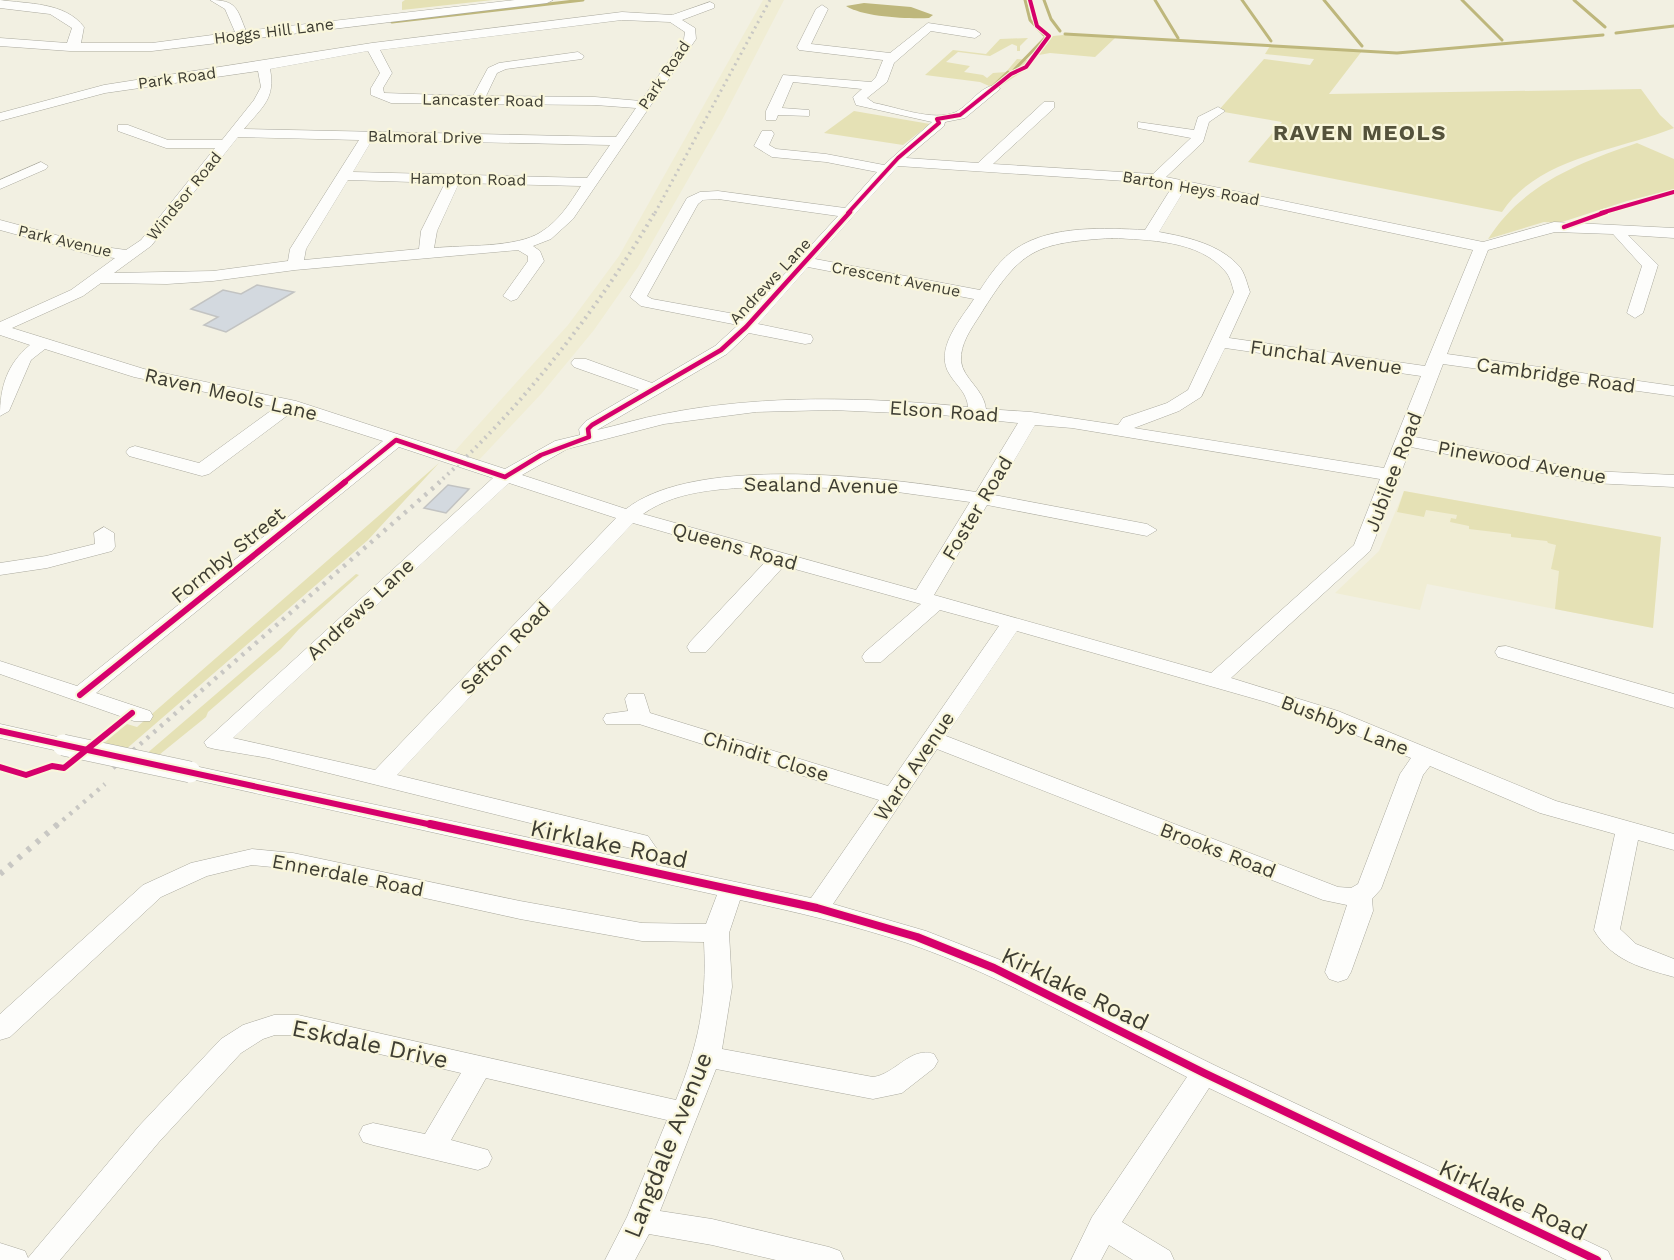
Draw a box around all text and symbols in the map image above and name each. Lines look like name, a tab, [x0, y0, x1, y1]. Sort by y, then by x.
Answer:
street label: Hoggs Hill Lane	[213, 14, 335, 48]
street label: Park Road	[634, 37, 694, 113]
street label: Park Road	[137, 63, 217, 93]
street label: Lancaster Road	[422, 89, 544, 111]
district label: RAVEN MEOLS	[1273, 120, 1447, 145]
street label: Balmoral Drive	[368, 127, 482, 147]
street label: Windsor Road	[143, 148, 225, 244]
street label: Barton Heys Road	[1121, 167, 1261, 209]
street label: Hampton Road	[410, 168, 526, 190]
street label: Park Avenue	[16, 221, 114, 261]
street label: Andrews Lane	[725, 234, 815, 328]
street label: Crescent Avenue	[830, 257, 962, 301]
street label: Funchal Avenue	[1248, 334, 1404, 380]
street label: Cambridge Road	[1475, 352, 1637, 398]
street label: Raven Meols Lane	[142, 362, 320, 426]
street label: Elson Road	[889, 395, 999, 427]
street label: Jubilee Road	[1359, 409, 1427, 535]
street label: Pinewood Avenue	[1436, 435, 1608, 489]
street label: Foster Road	[937, 452, 1017, 564]
street label: Sealand Avenue	[743, 472, 899, 498]
street label: Formby Street	[166, 501, 290, 608]
street label: Queens Road	[670, 517, 800, 575]
street label: Andrews Lane	[301, 553, 419, 665]
street label: Sefton Road	[455, 597, 555, 699]
street label: Bushbys Lane	[1278, 690, 1412, 760]
street label: Ward Avenue	[869, 707, 959, 825]
street label: Chindit Close	[700, 725, 832, 787]
street label: Kirklake Road	[528, 814, 690, 874]
street label: Brooks Road	[1157, 817, 1279, 883]
street label: Ennerdale Road	[270, 849, 426, 901]
street label: Kirklake Road	[997, 941, 1153, 1037]
street label: Eskdale Drive	[289, 1014, 451, 1074]
street label: Langdale Avenue	[618, 1048, 718, 1242]
street label: Kirklake Road	[1434, 1153, 1592, 1247]

